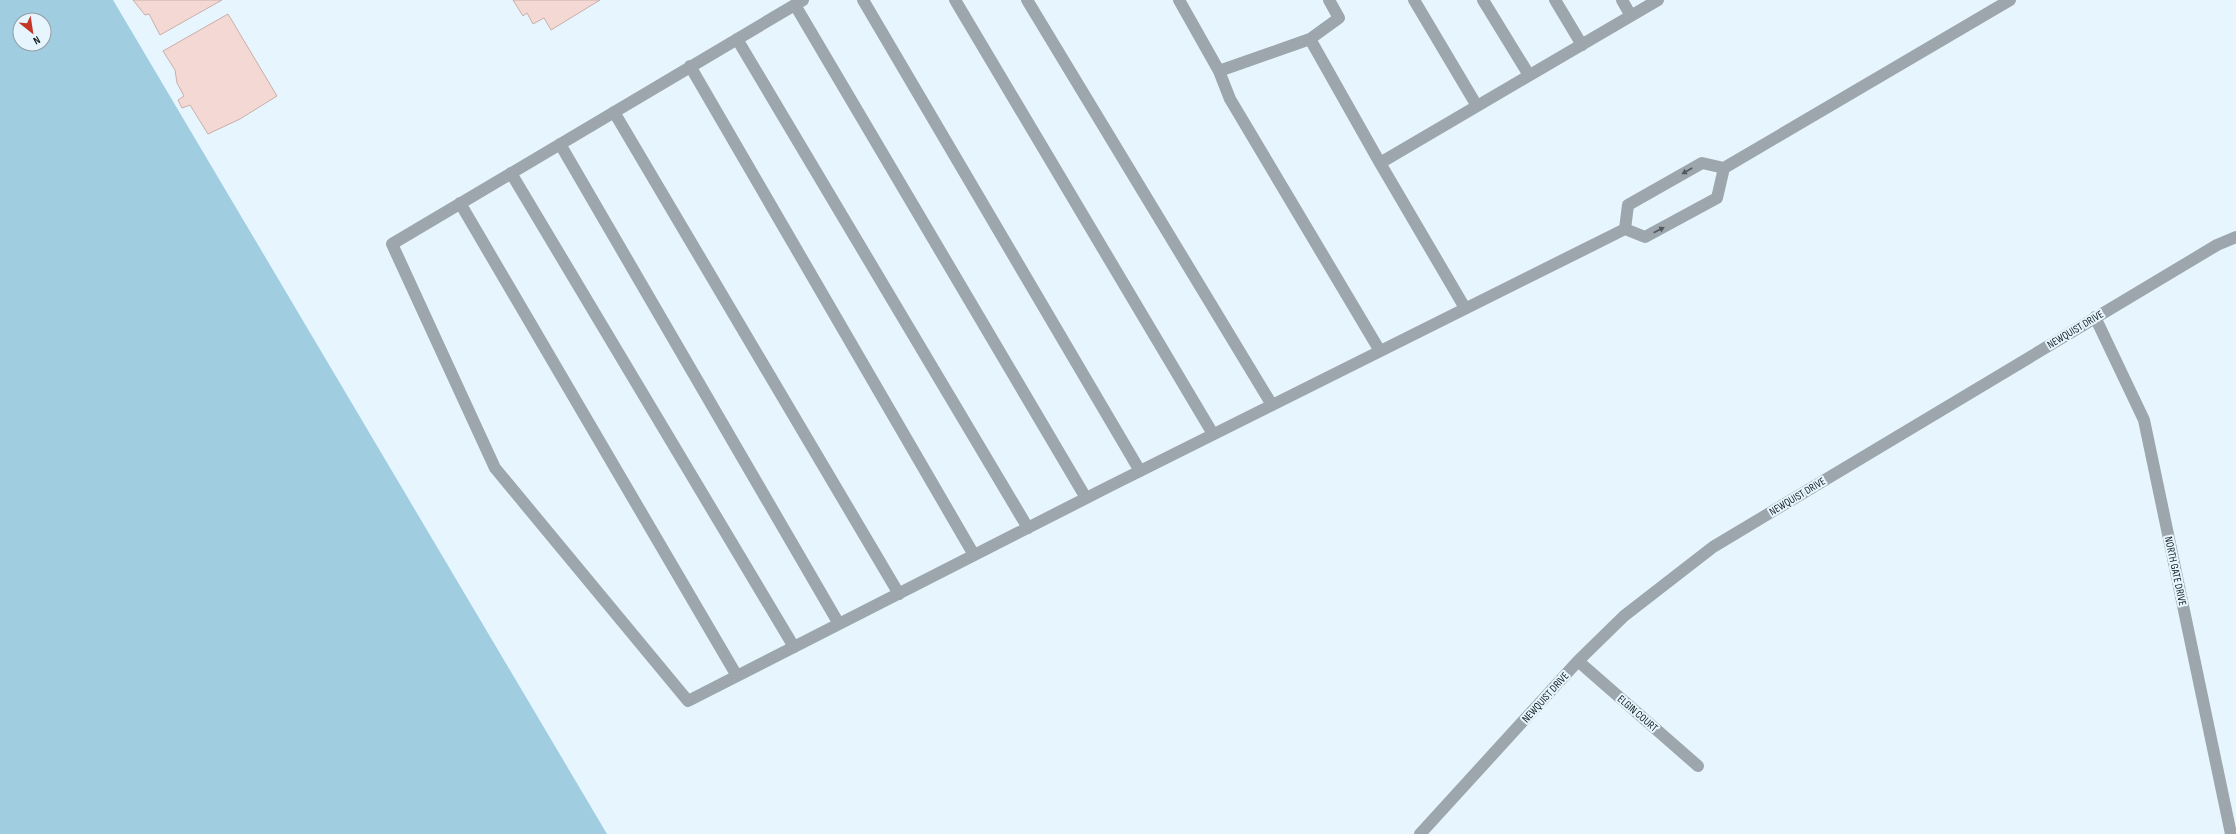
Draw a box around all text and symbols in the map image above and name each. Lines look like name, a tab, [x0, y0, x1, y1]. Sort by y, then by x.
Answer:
north arrow	[12, 12, 52, 52]
text: N	[31, 33, 43, 47]
one-way arrow	[1682, 168, 1693, 175]
one-way arrow	[1653, 227, 1665, 233]
street label: NEWQUIST DRIVE	[2045, 308, 2106, 351]
street label: NEWQUIST DRIVE	[1767, 475, 1828, 518]
street label: NORTH GATE DRIVE	[2162, 535, 2189, 607]
street label: NEWQUIST DRIVE	[1519, 669, 1571, 725]
street label: ELGIN COURT	[1615, 692, 1661, 735]

